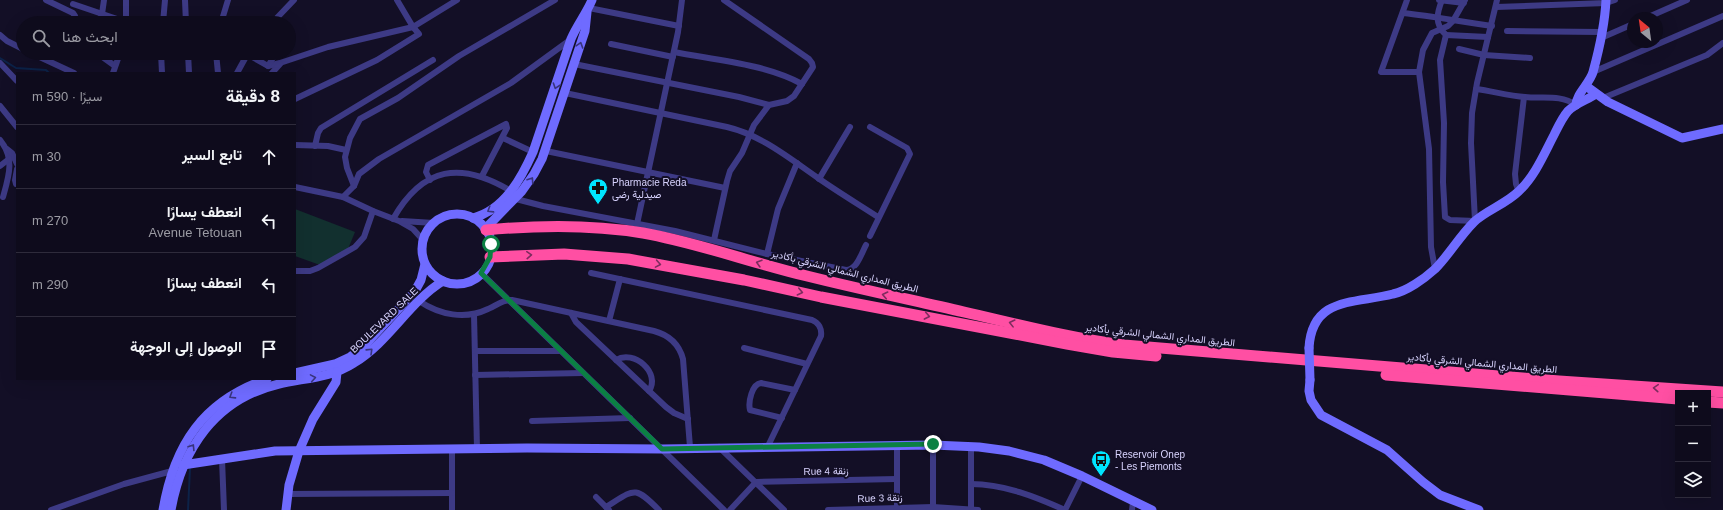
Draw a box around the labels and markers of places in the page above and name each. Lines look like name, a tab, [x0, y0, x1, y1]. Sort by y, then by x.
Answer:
pharmacy icon: Pharmacie Reda صيدلية رضى	[587, 177, 609, 205]
place label: Pharmacie Reda صيدلية رضى	[612, 177, 687, 201]
bus stop icon: Reservoir Onep - Les Piemonts	[1090, 449, 1112, 477]
place label: Reservoir Onep - Les Piemonts	[1115, 449, 1185, 472]

